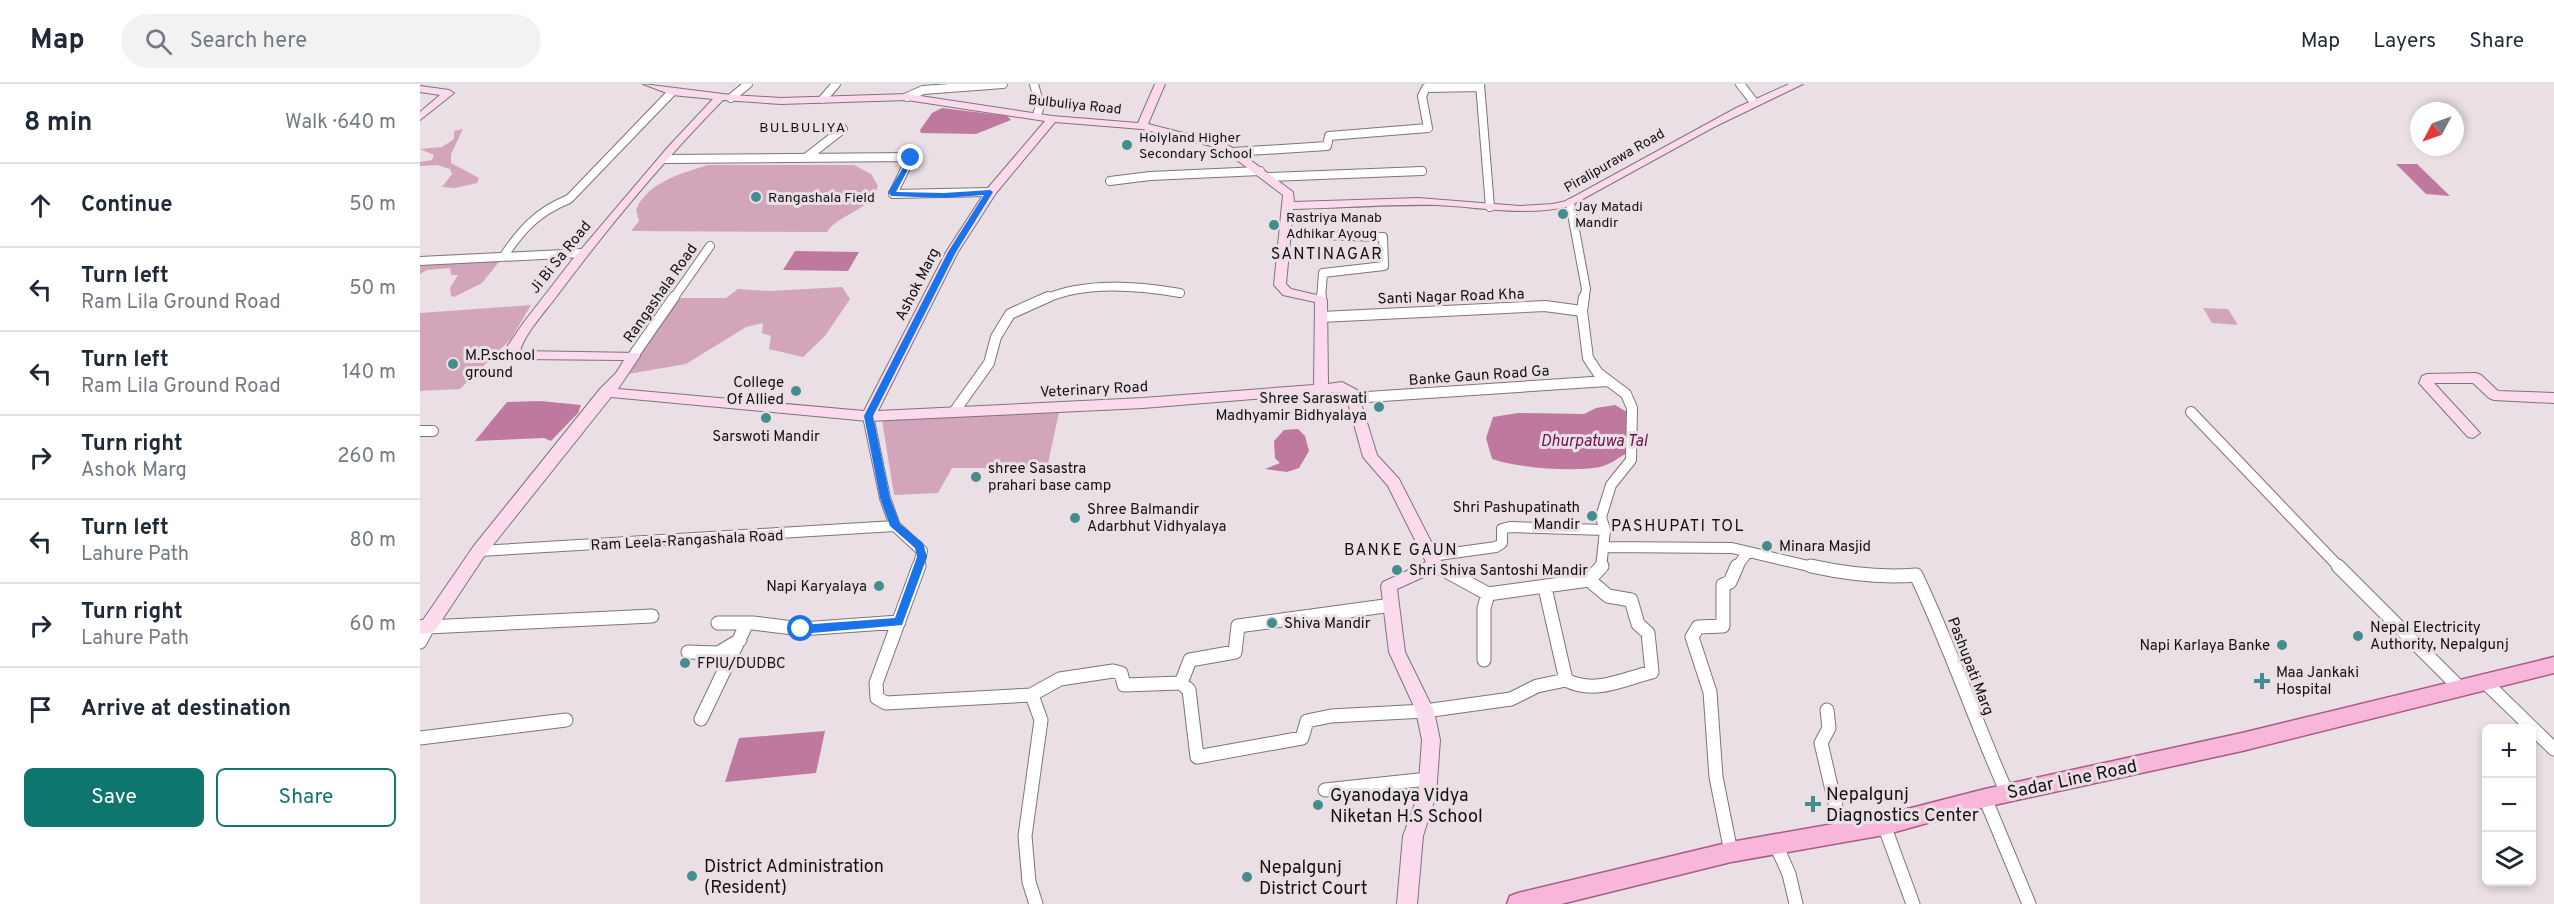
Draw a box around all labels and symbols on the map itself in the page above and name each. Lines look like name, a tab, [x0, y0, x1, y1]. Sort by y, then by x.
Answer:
street label: Bulbuliya Road	[1027, 92, 1122, 119]
north arrow	[2410, 102, 2464, 156]
district label: BULBULIYA	[759, 120, 847, 137]
street label: Piralipurawa Road	[1561, 126, 1668, 197]
place label: Holyland Higher Secondary School	[1139, 130, 1252, 163]
marker: Holyland Higher Secondary School	[1120, 138, 1134, 152]
route end	[897, 144, 923, 170]
marker: Rangashala Field	[749, 190, 763, 204]
place label: Rangashala Field	[768, 190, 875, 207]
place label: Jay Matadi Mandir	[1575, 199, 1643, 232]
marker: Jay Matadi Mandir	[1556, 207, 1570, 221]
place label: Rastriya Manab Adhikar Ayoug	[1286, 210, 1382, 243]
street label: Ji Bi Sa Road	[526, 218, 596, 298]
marker: Rastriya Manab Adhikar Ayoug	[1267, 218, 1281, 232]
street label: Rangashala Road	[620, 241, 702, 347]
street label: Ashok Marg	[892, 245, 945, 324]
district label: SANTINAGAR	[1271, 245, 1383, 265]
street label: Santi Nagar Road Kha	[1377, 285, 1525, 310]
place label: M.P.school ground	[465, 347, 535, 383]
marker: M.P.school ground	[446, 357, 460, 371]
street label: Banke Gaun Road Ga	[1408, 362, 1550, 391]
place label: College Of Allied	[727, 374, 784, 410]
street label: Veterinary Road	[1039, 378, 1149, 403]
marker: College Of Allied	[789, 384, 803, 398]
place label: Shree Saraswati Madhyamir Bidhyalaya	[1216, 390, 1367, 426]
marker: Shree Saraswati Madhyamir Bidhyalaya	[1372, 400, 1386, 414]
marker: Sarswoti Mandir	[759, 411, 773, 425]
place label: Sarswoti Mandir	[712, 428, 820, 447]
water label: Dhurpatuwa Tal	[1541, 432, 1648, 452]
place label: shree Sasastra prahari base camp	[988, 460, 1111, 496]
marker: shree Sasastra prahari base camp	[969, 470, 983, 484]
place label: Shri Pashupatinath Mandir	[1453, 499, 1580, 535]
place label: Shree Balmandir Adarbhut Vidhyalaya	[1087, 501, 1227, 537]
marker: Shri Pashupatinath Mandir	[1585, 509, 1599, 523]
marker: Shree Balmandir Adarbhut Vidhyalaya	[1068, 511, 1082, 525]
district label: PASHUPATI TOL	[1611, 517, 1745, 537]
street label: Ram Leela-Rangashala Road	[590, 527, 784, 556]
place label: Minara Masjid	[1779, 538, 1871, 557]
marker: Minara Masjid	[1760, 539, 1774, 553]
district label: BANKE GAUN	[1344, 541, 1458, 561]
place label: Shri Shiva Santoshi Mandir	[1409, 562, 1588, 581]
marker: Shri Shiva Santoshi Mandir	[1390, 563, 1404, 577]
place label: Napi Karyalaya	[766, 578, 867, 597]
marker: Napi Karyalaya	[872, 579, 886, 593]
route start	[787, 615, 813, 641]
place label: Shiva Mandir	[1284, 615, 1371, 634]
street label: Pashupati Marg	[1942, 615, 1997, 718]
marker: Shiva Mandir	[1265, 616, 1279, 630]
place label: Nepal Electricity Authority, Nepalgunj	[2370, 619, 2509, 655]
marker: Nepal Electricity Authority, Nepalgunj	[2351, 629, 2365, 643]
place label: Napi Karlaya Banke	[2139, 637, 2270, 656]
marker: Napi Karlaya Banke	[2275, 638, 2289, 652]
place label: FPIU/DUDBC	[697, 655, 786, 674]
marker: FPIU/DUDBC	[678, 656, 692, 670]
place label: Maa Jankaki Hospital	[2276, 664, 2359, 700]
marker: Maa Jankaki Hospital	[2253, 672, 2271, 690]
street label: Sadar Line Road	[2005, 755, 2139, 805]
place label: Nepalgunj Diagnostics Center	[1826, 784, 1979, 828]
place label: Gyanodaya Vidya Niketan H.S School	[1330, 785, 1483, 829]
marker: Nepalgunj Diagnostics Center	[1804, 795, 1822, 813]
marker: Gyanodaya Vidya Niketan H.S School	[1311, 798, 1325, 812]
place label: District Administration (Resident)	[704, 856, 884, 900]
place label: Nepalgunj District Court	[1259, 857, 1368, 901]
marker: District Administration (Resident)	[685, 869, 699, 883]
marker: Nepalgunj District Court	[1240, 870, 1254, 884]

